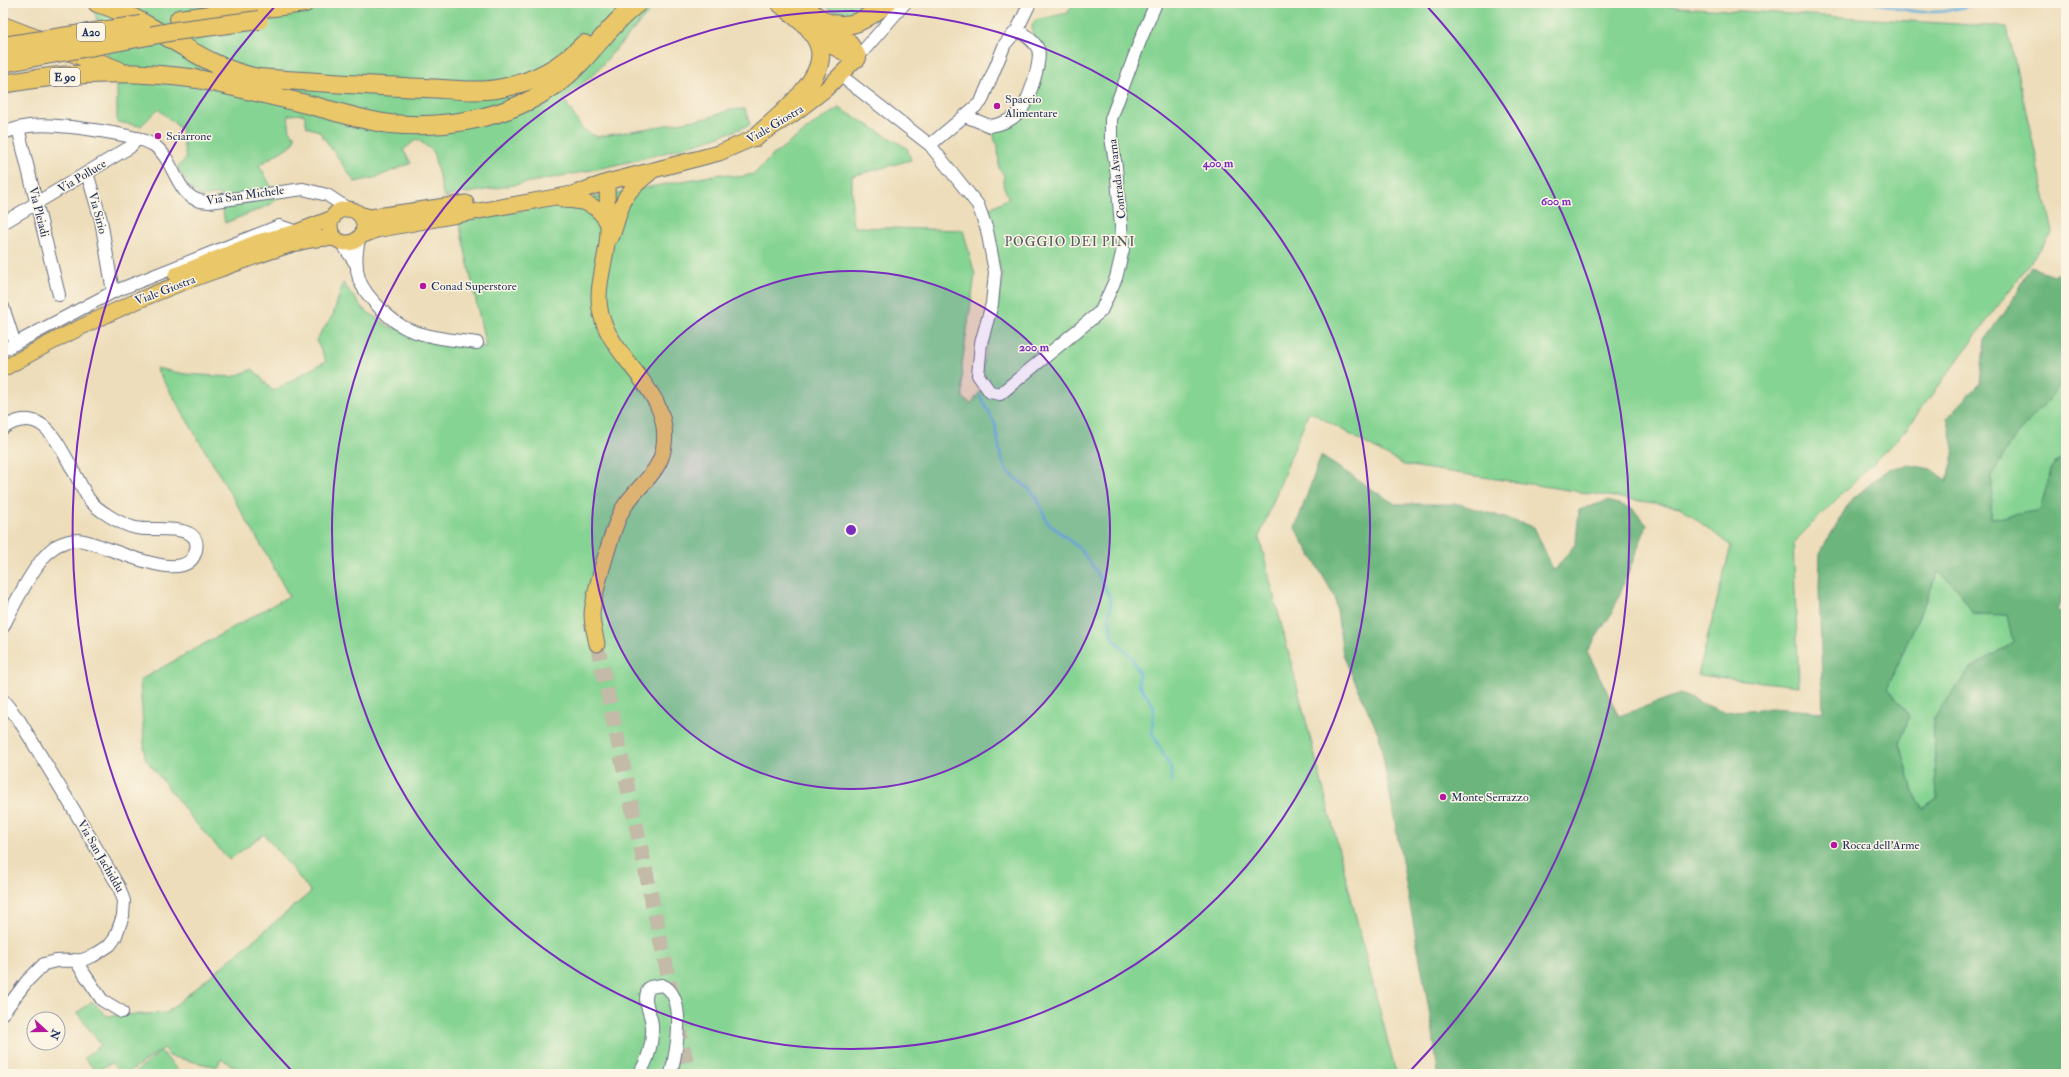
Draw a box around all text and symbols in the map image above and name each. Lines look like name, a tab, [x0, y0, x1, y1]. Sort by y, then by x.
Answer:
road number: A20	[77, 23, 105, 41]
road number: E 90	[50, 68, 80, 86]
place label: Spaccio Alimentare	[1004, 92, 1058, 121]
street label: Viale Giostra	[744, 101, 807, 147]
marker: Spaccio Alimentare	[992, 101, 1002, 111]
place label: Sciarrone	[166, 129, 212, 144]
marker: Sciarrone	[153, 131, 163, 141]
street label: Contrada Avarna	[1105, 137, 1130, 220]
street label: Via Polluce	[55, 156, 109, 197]
text: 400 m	[1202, 156, 1234, 171]
street label: Via San Michele	[205, 183, 285, 208]
street label: Via Pleiadi	[25, 185, 52, 239]
street label: Via Sirio	[85, 191, 110, 236]
text: 600 m	[1541, 194, 1572, 209]
district label: POGGIO DEI PINI	[1004, 234, 1136, 250]
street label: Viale Giostra	[133, 272, 199, 309]
place label: Conad Superstore	[431, 279, 517, 294]
marker: Conad Superstore	[418, 281, 428, 291]
text: 200 m	[1019, 340, 1050, 355]
centre of rings	[844, 523, 858, 537]
place label: Monte Serrazzo	[1451, 790, 1529, 805]
marker: Monte Serrazzo	[1438, 792, 1448, 802]
street label: Via San Jachiddu	[74, 817, 127, 895]
place label: Rocca dell'Arme	[1842, 838, 1919, 853]
marker: Rocca dell'Arme	[1829, 840, 1839, 850]
north arrow	[26, 1011, 66, 1051]
text: N	[47, 1027, 63, 1042]

